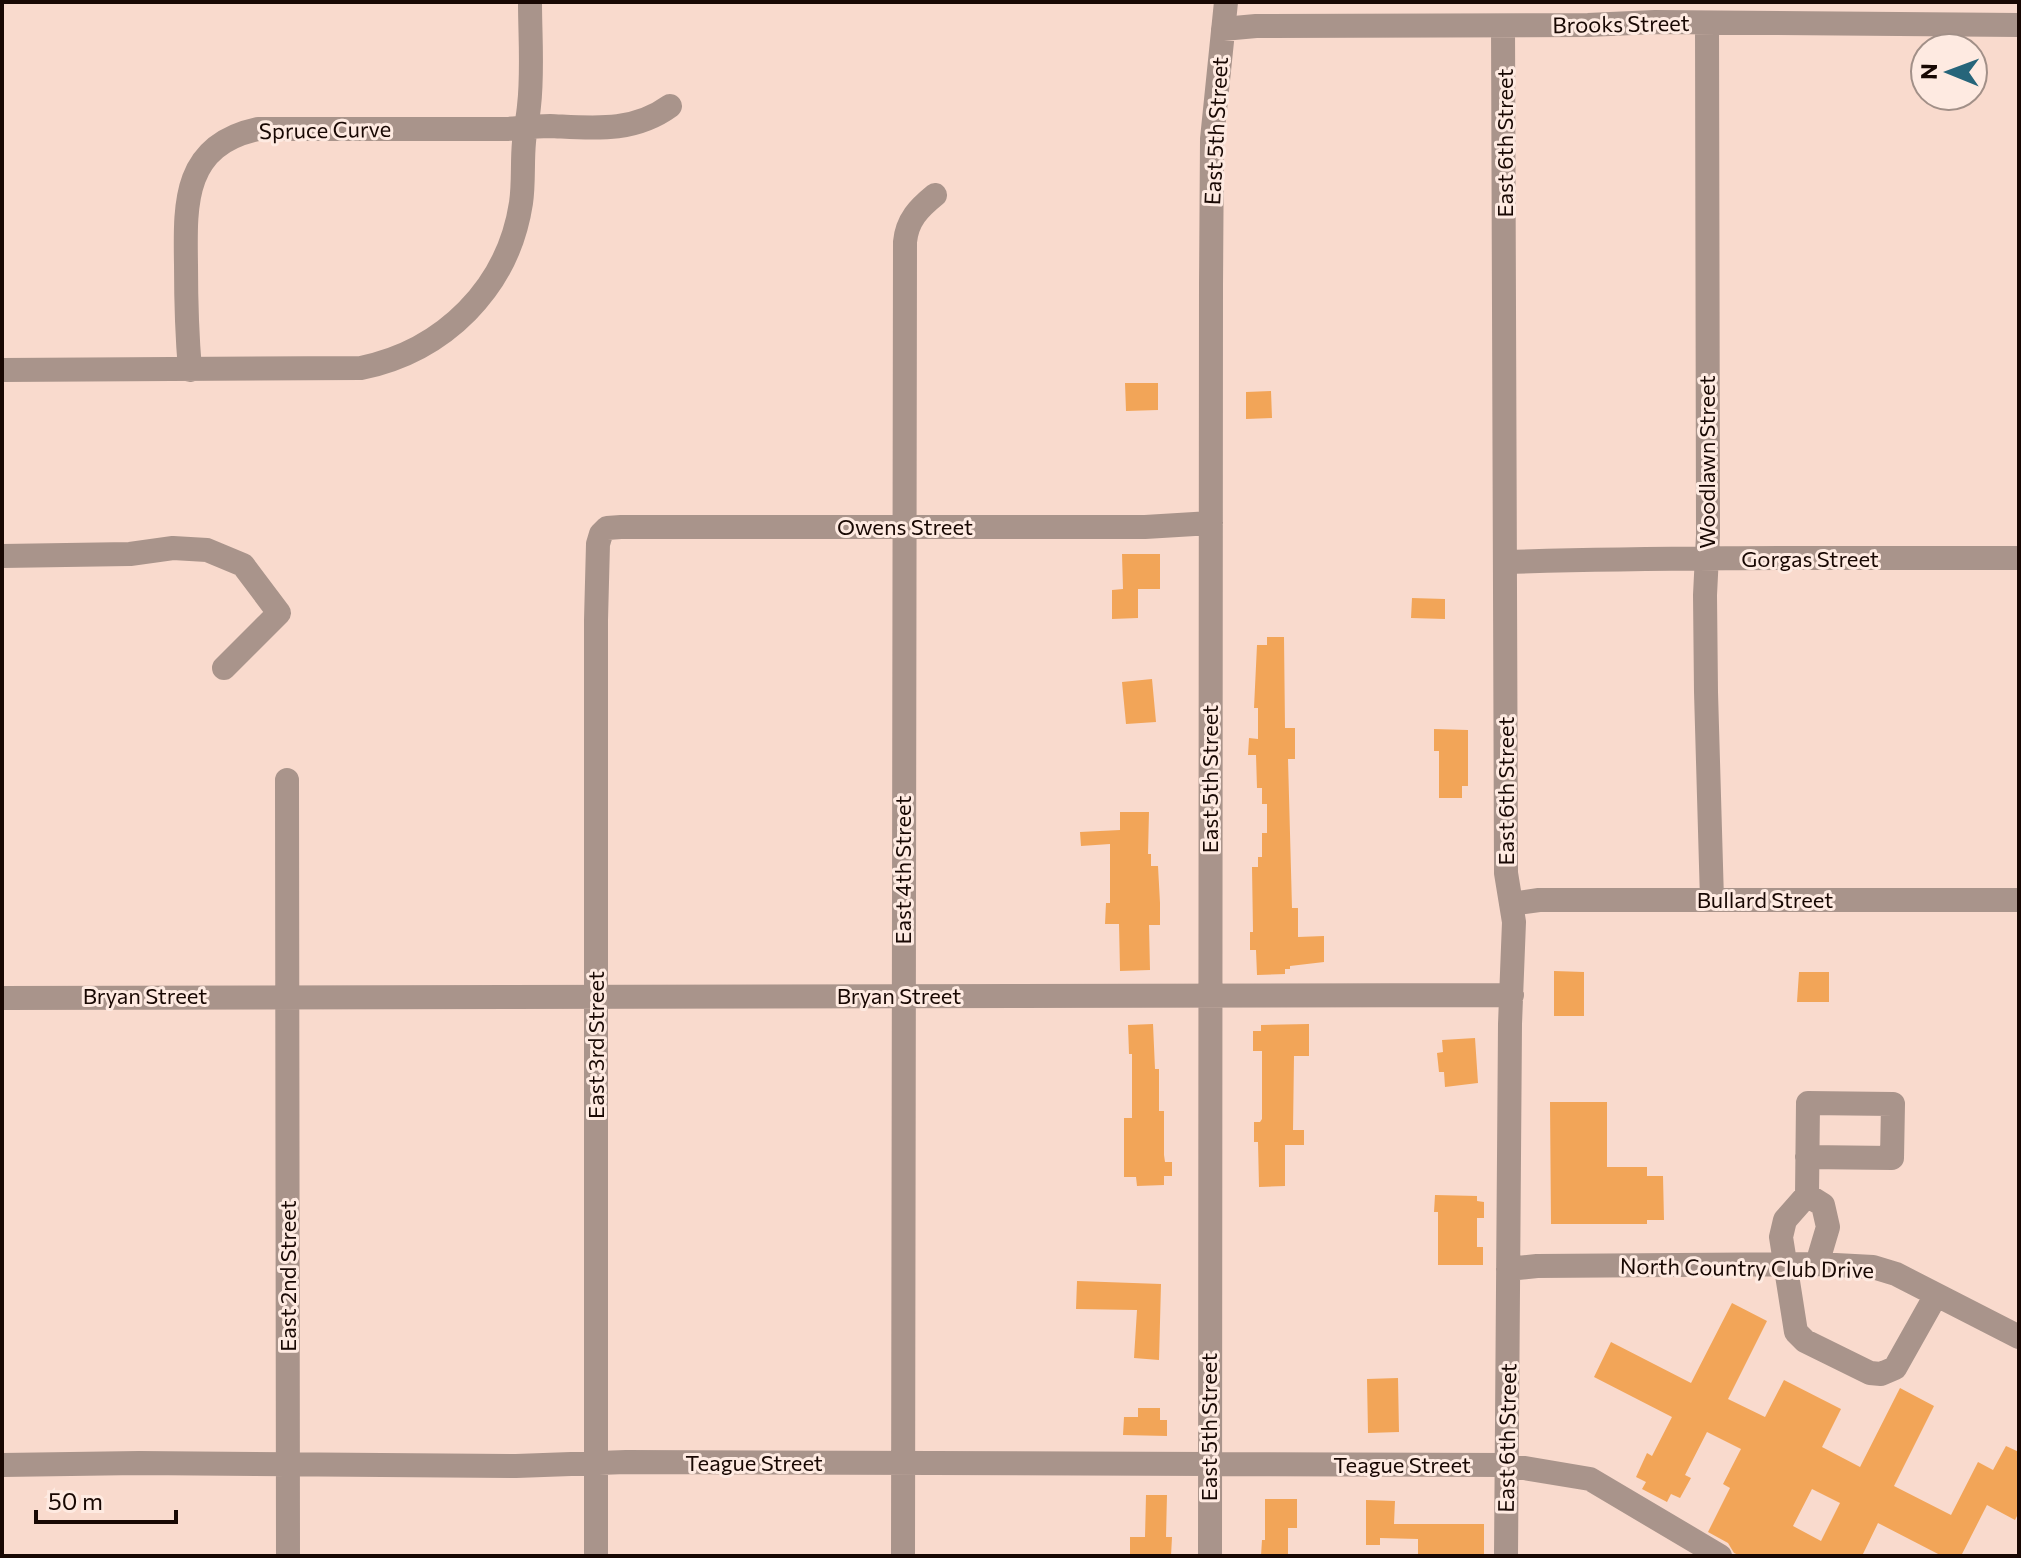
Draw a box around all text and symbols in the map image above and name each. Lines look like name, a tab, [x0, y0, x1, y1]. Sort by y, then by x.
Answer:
street label: Brooks Street	[1552, 9, 1690, 38]
north arrow	[1909, 32, 1989, 112]
street label: East 5th Street	[1198, 56, 1233, 206]
text: N	[1915, 63, 1942, 80]
street label: East 6th Street	[1491, 68, 1518, 218]
street label: Spruce Curve	[259, 115, 391, 144]
street label: Woodlawn Street	[1693, 375, 1720, 549]
street label: Owens Street	[837, 513, 973, 540]
street label: Gorgas Street	[1741, 545, 1879, 572]
street label: East 5th Street	[1196, 705, 1223, 853]
street label: East 6th Street	[1492, 716, 1519, 866]
street label: East 4th Street	[889, 796, 916, 944]
street label: Bullard Street	[1697, 886, 1833, 913]
street label: East 3rd Street	[582, 971, 609, 1119]
street label: Bryan Street	[83, 982, 207, 1009]
street label: Bryan Street	[837, 982, 961, 1009]
street label: East 2nd Street	[274, 1200, 301, 1352]
street label: North Country Club Drive	[1620, 1252, 1874, 1283]
street label: East 5th Street	[1195, 1353, 1222, 1501]
street label: East 6th Street	[1492, 1363, 1521, 1513]
street label: Teague Street	[685, 1449, 823, 1476]
street label: Teague Street	[1333, 1451, 1471, 1478]
scale bar	[36, 1474, 176, 1524]
text: 50 m	[48, 1486, 103, 1515]

